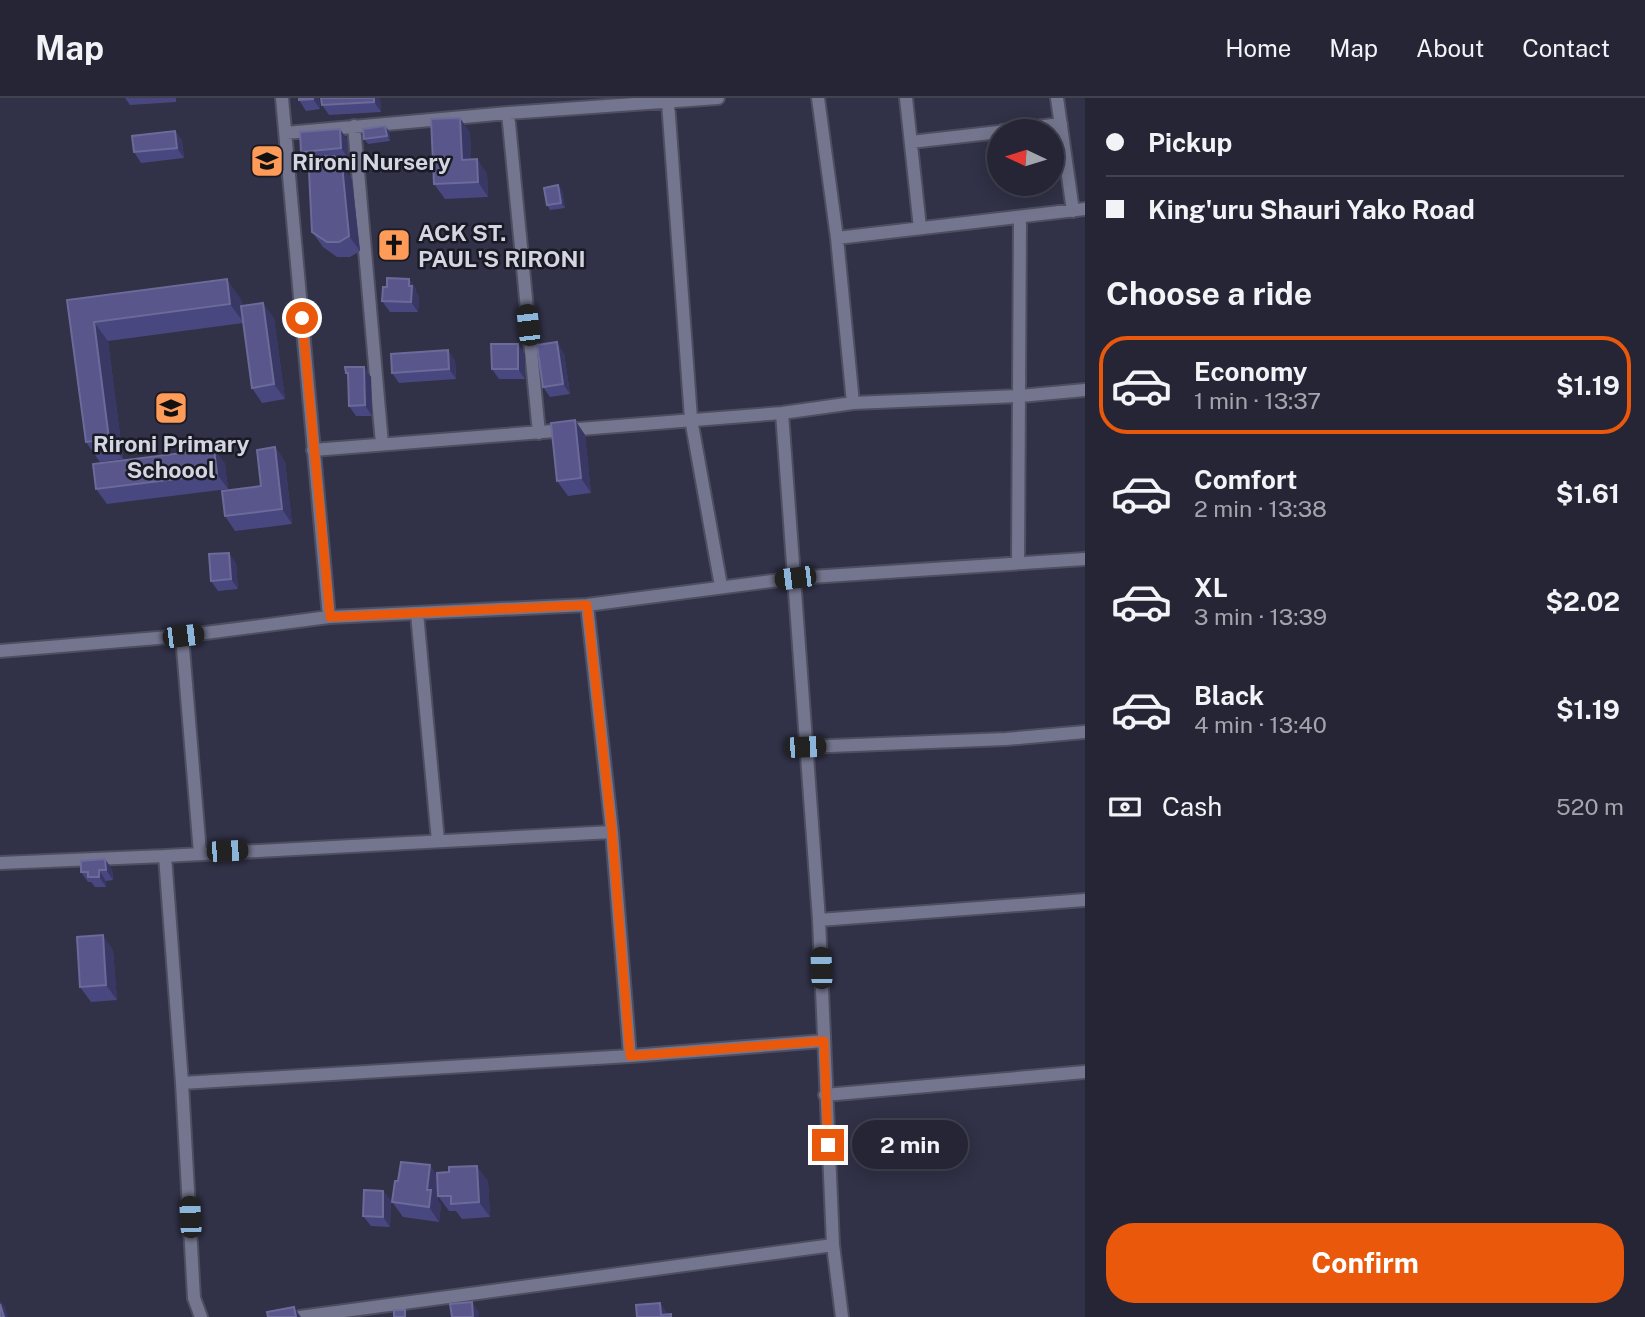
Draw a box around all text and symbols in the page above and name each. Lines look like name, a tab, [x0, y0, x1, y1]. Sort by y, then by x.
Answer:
text: Map	[35, 29, 104, 67]
text: Home	[1225, 34, 1291, 62]
text: Map	[1329, 34, 1378, 62]
text: About	[1416, 34, 1484, 62]
text: Contact	[1522, 34, 1610, 62]
north arrow	[987, 119, 1064, 196]
map controls	[987, 119, 1064, 196]
text: Pickup	[1148, 127, 1232, 158]
school or university icon: Rironi Nursery	[248, 142, 286, 180]
place label: Rironi Nursery	[292, 148, 451, 175]
text: King'uru Shauri Yako Road	[1148, 194, 1475, 225]
place label: ACK ST. PAUL'S RIRONI	[418, 219, 586, 272]
church icon: ACK ST. PAUL'S RIRONI	[375, 226, 413, 264]
text: Choose a ride	[1106, 275, 1312, 312]
route start	[286, 302, 318, 334]
car	[516, 303, 541, 347]
icon: car	[1110, 354, 1173, 417]
text: Economy	[1194, 356, 1307, 387]
text: $1.19	[1556, 370, 1620, 401]
text: 1 min · 13:37	[1194, 387, 1321, 414]
school or university icon: Rironi Primary Schoool	[152, 389, 190, 427]
place label: Rironi Primary Schoool	[93, 430, 249, 483]
icon: car	[1110, 462, 1173, 525]
text: Comfort	[1194, 464, 1297, 495]
text: $1.61	[1556, 478, 1620, 509]
text: 2 min · 13:38	[1194, 495, 1327, 522]
car	[773, 565, 818, 591]
icon: car	[1110, 570, 1173, 633]
text: XL	[1194, 572, 1228, 603]
text: $2.02	[1546, 586, 1620, 617]
text: 3 min · 13:39	[1194, 603, 1327, 630]
car	[161, 623, 206, 649]
icon: car	[1110, 678, 1173, 741]
text: Black	[1194, 680, 1264, 711]
text: $1.19	[1556, 694, 1620, 725]
text: 4 min · 13:40	[1194, 711, 1327, 738]
car	[784, 736, 827, 758]
icon: cash	[1106, 788, 1144, 826]
text: Cash	[1162, 791, 1222, 822]
text: 520 m	[1556, 793, 1624, 820]
car	[206, 839, 249, 863]
car	[810, 947, 833, 989]
callout: 2 min	[852, 1121, 968, 1170]
route end	[812, 1129, 844, 1161]
text: 2 min	[880, 1131, 940, 1158]
car	[179, 1195, 202, 1239]
button: Confirm	[1106, 1223, 1624, 1303]

